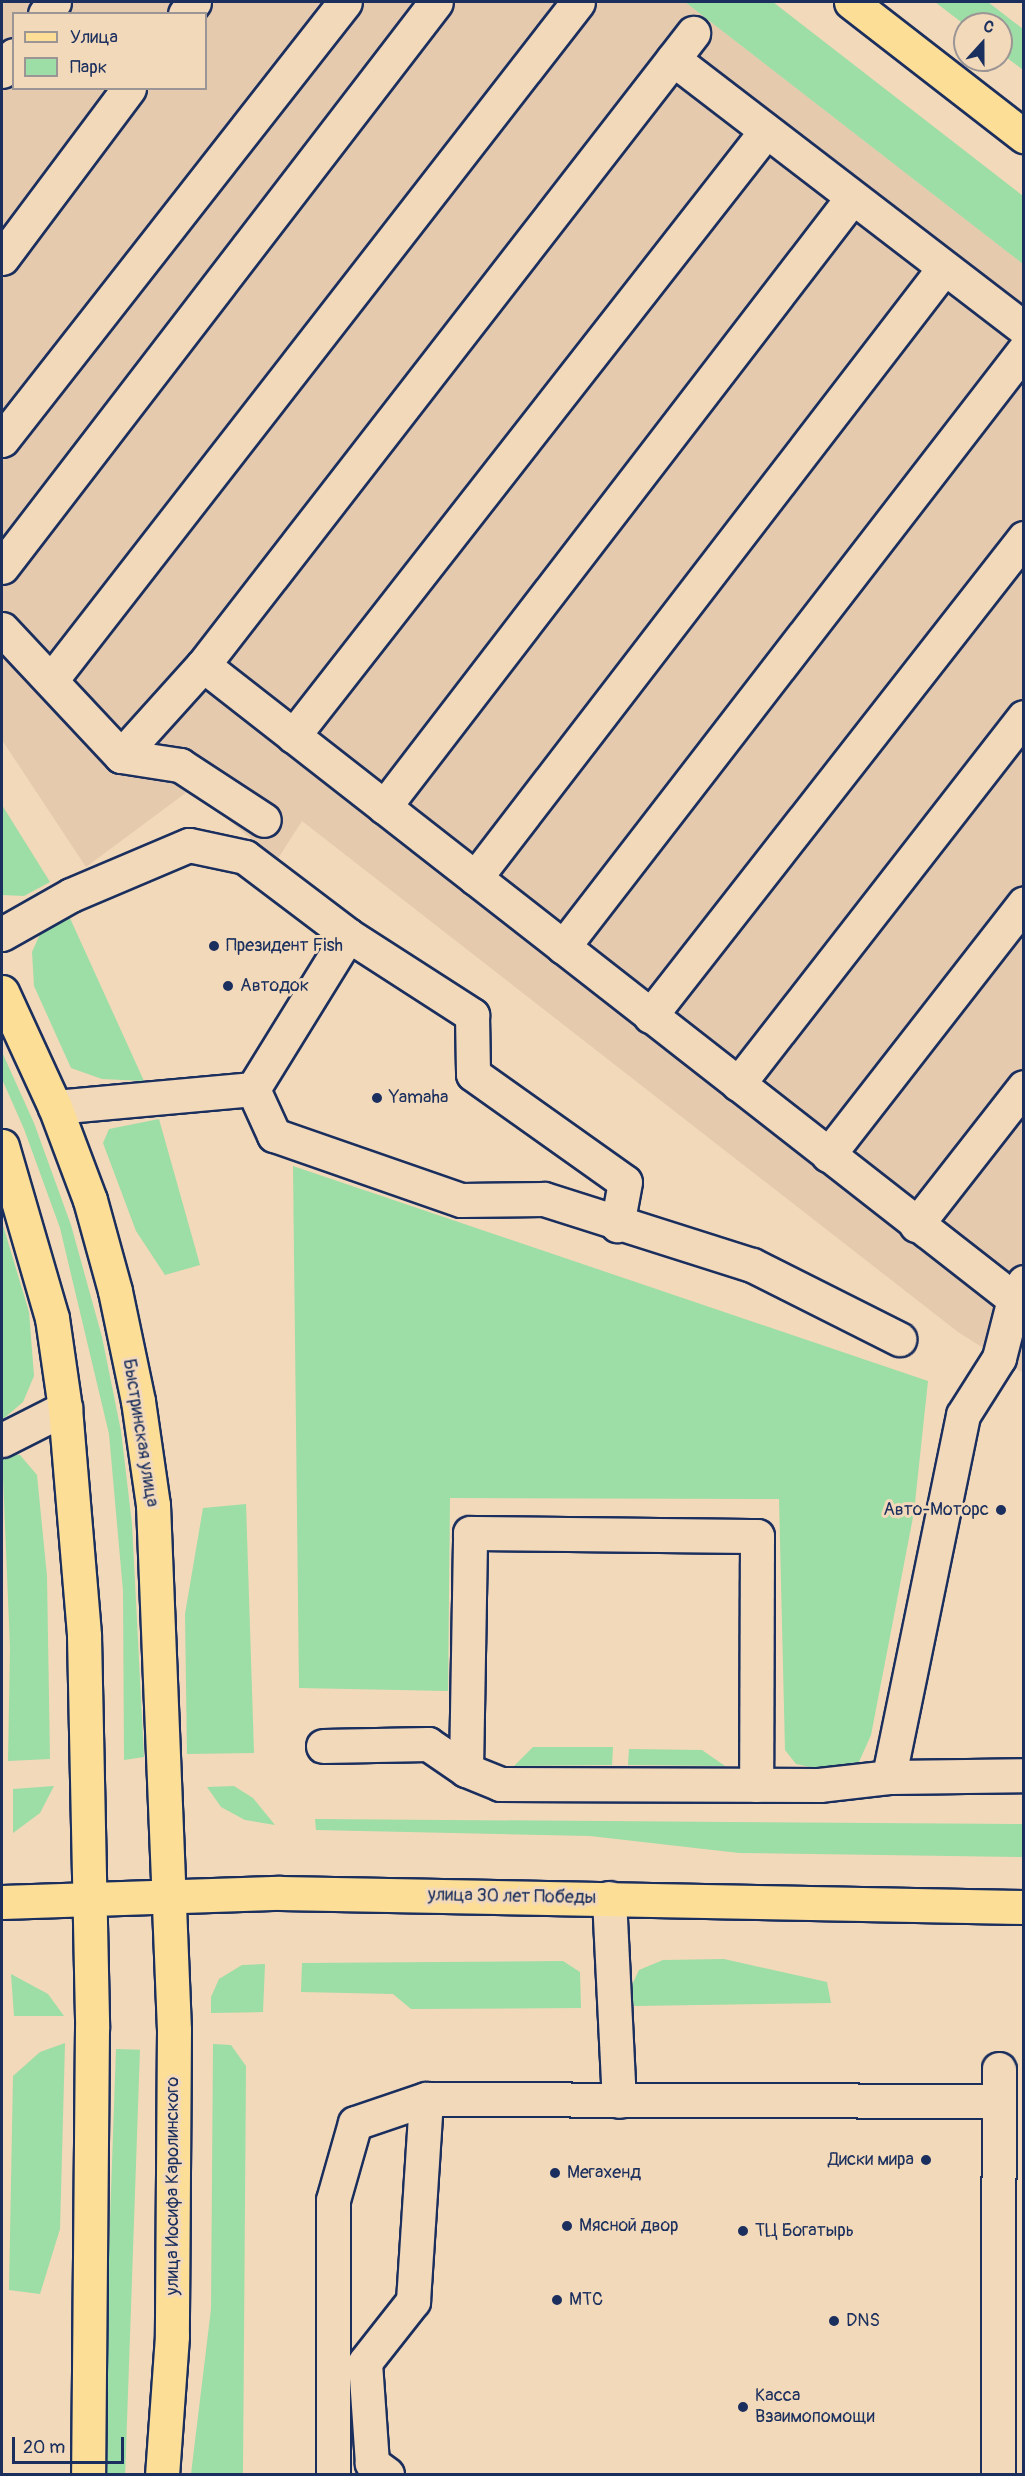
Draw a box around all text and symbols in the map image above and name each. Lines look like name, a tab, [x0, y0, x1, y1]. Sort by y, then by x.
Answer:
legend	[12, 12, 207, 90]
north arrow	[953, 12, 1013, 72]
text: С	[981, 16, 997, 38]
text: Улица	[70, 26, 118, 49]
text: Парк	[70, 56, 107, 79]
place label: Президент Fish	[226, 935, 343, 957]
marker: Президент Fish	[207, 939, 221, 953]
place label: Автодок	[240, 975, 309, 997]
marker: Автодок	[221, 979, 235, 993]
place label: Yamaha	[389, 1087, 448, 1109]
marker: Yamaha	[370, 1091, 384, 1105]
street label: Быстринская улица	[118, 1357, 162, 1509]
place label: Авто-Моторс	[883, 1499, 989, 1521]
marker: Авто-Моторс	[994, 1503, 1008, 1517]
street label: улица 30 лет Победы	[428, 1885, 596, 1909]
street label: улица Иосифа Каролинского	[162, 2077, 184, 2295]
place label: Диски мира	[828, 2149, 914, 2171]
marker: Диски мира	[919, 2153, 933, 2167]
place label: Мегахенд	[567, 2162, 641, 2184]
marker: Мегахенд	[548, 2166, 562, 2180]
place label: Мясной двор	[579, 2215, 679, 2237]
marker: Мясной двор	[560, 2219, 574, 2233]
place label: ТЦ Богатырь	[755, 2220, 854, 2242]
marker: ТЦ Богатырь	[736, 2224, 750, 2238]
place label: МТС	[569, 2289, 603, 2311]
marker: МТС	[550, 2293, 564, 2307]
place label: DNS	[846, 2310, 880, 2332]
marker: DNS	[827, 2314, 841, 2328]
place label: Касса Взаимопомощи	[755, 2386, 875, 2428]
marker: Касса Взаимопомощи	[736, 2400, 750, 2414]
scale bar	[15, 2425, 128, 2463]
text: 20 m	[23, 2436, 65, 2459]

